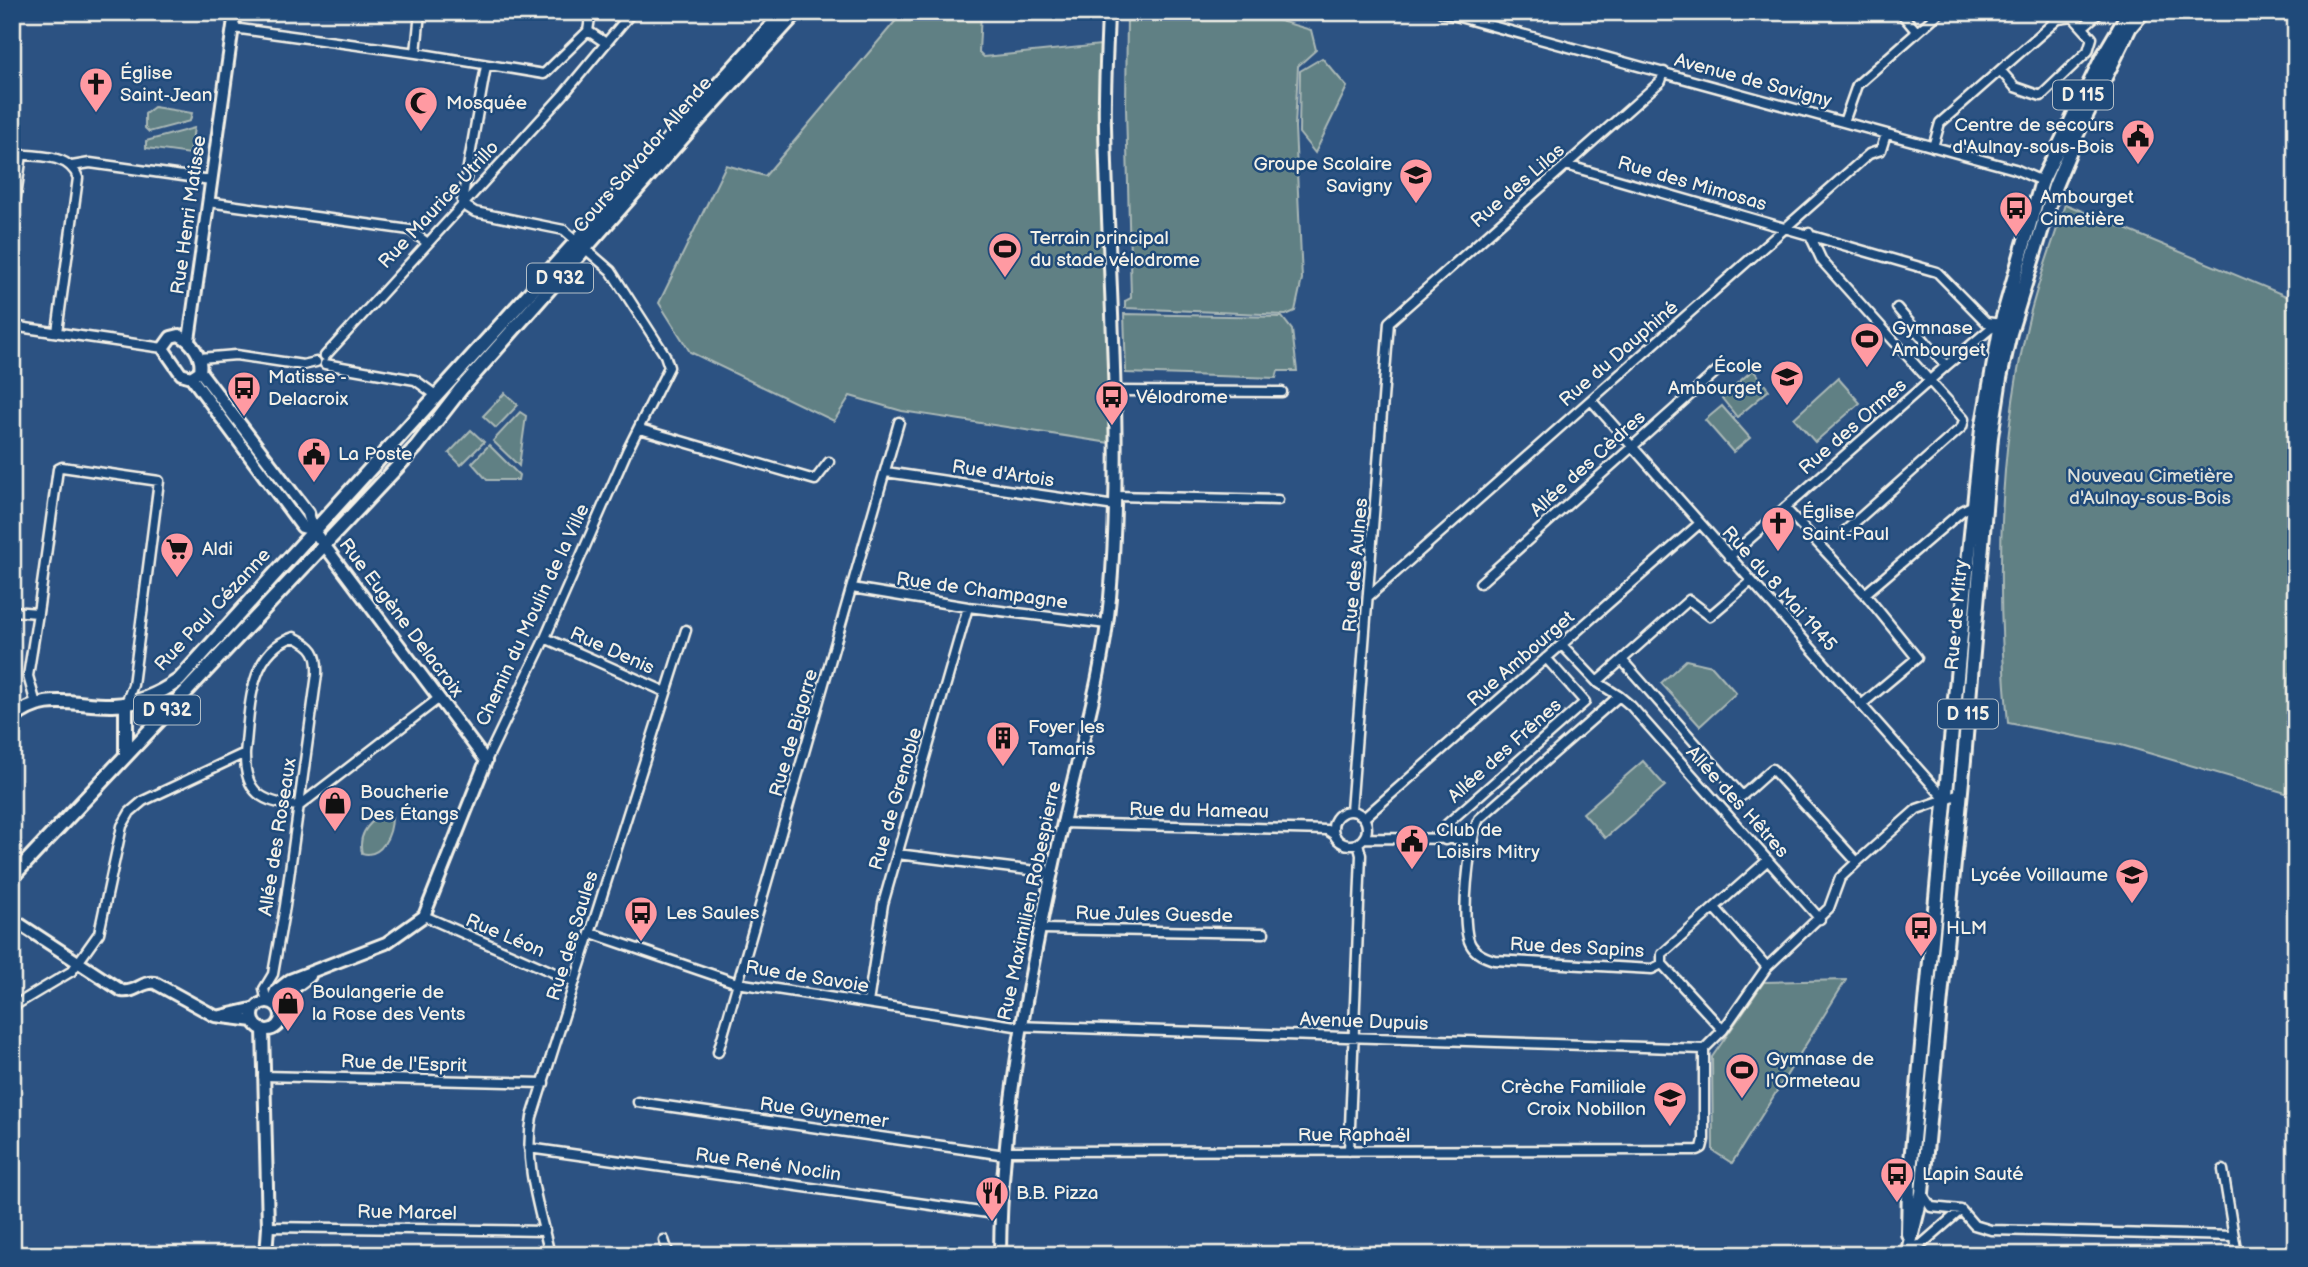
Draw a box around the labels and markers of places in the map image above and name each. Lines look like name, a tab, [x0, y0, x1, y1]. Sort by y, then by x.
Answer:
place label: Église Saint-Jean	[120, 61, 212, 107]
church icon: Église Saint-Jean	[77, 65, 115, 114]
mosque icon: Mosquée	[402, 84, 440, 133]
place label: Mosquée	[446, 92, 527, 115]
place label: Centre de secours d'Aulnay-sous-Bois	[1952, 114, 2114, 159]
public building icon: Centre de secours d'Aulnay-sous-Bois	[2119, 117, 2157, 166]
place label: Groupe Scolaire Savigny	[1254, 153, 1392, 198]
school or university icon: Groupe Scolaire Savigny	[1397, 156, 1435, 205]
place label: Ambourget Cimetière	[2040, 186, 2134, 231]
bus stop icon: Ambourget Cimetière	[1997, 189, 2035, 238]
place label: Terrain principal du stade vélodrome	[1030, 227, 1200, 272]
sports icon: Terrain principal du stade vélodrome	[986, 230, 1024, 279]
place label: Gymnase Ambourget	[1892, 317, 1986, 362]
sports icon: Gymnase Ambourget	[1848, 320, 1886, 369]
place label: École Ambourget	[1668, 354, 1762, 400]
school or university icon: École Ambourget	[1768, 358, 1806, 407]
place label: Matisse - Delacroix	[268, 366, 349, 411]
bus stop icon: Matisse - Delacroix	[225, 369, 263, 418]
bus stop icon: Vélodrome	[1093, 378, 1131, 427]
place label: Vélodrome	[1136, 386, 1228, 409]
public building icon: La Poste	[295, 435, 333, 484]
place label: La Poste	[338, 443, 412, 466]
place label: Église Saint-Paul	[1802, 500, 1889, 546]
church icon: Église Saint-Paul	[1759, 504, 1797, 553]
supermarket icon: Aldi	[158, 530, 196, 579]
place label: Aldi	[202, 538, 233, 561]
place label: Foyer les Tamaris	[1028, 716, 1105, 761]
building icon: Foyer les Tamaris	[984, 719, 1022, 768]
place label: Boucherie Des Étangs	[360, 781, 459, 826]
shop icon: Boucherie Des Étangs	[316, 784, 354, 833]
place label: Club de Loisirs Mitry	[1436, 819, 1540, 864]
public building icon: Club de Loisirs Mitry	[1393, 822, 1431, 871]
school or university icon: Lycée Voillaume	[2113, 856, 2151, 905]
place label: Lycée Voillaume	[1970, 864, 2108, 887]
bus stop icon: Les Saules	[622, 894, 660, 943]
place label: Les Saules	[666, 902, 759, 925]
bus stop icon: HLM	[1902, 909, 1940, 958]
place label: HLM	[1946, 917, 1987, 940]
place label: Boulangerie de la Rose des Vents	[312, 981, 466, 1026]
shop icon: Boulangerie de la Rose des Vents	[269, 984, 307, 1033]
place label: Gymnase de l'Ormeteau	[1766, 1048, 1874, 1093]
sports icon: Gymnase de l'Ormeteau	[1723, 1051, 1761, 1100]
place label: Crèche Familiale Croix Nobillon	[1501, 1076, 1646, 1121]
school or university icon: Crèche Familiale Croix Nobillon	[1651, 1079, 1689, 1128]
bus stop icon: Lapin Sauté	[1878, 1155, 1916, 1204]
place label: Lapin Sauté	[1922, 1163, 2024, 1186]
restaurant icon: B.B. Pizza	[973, 1174, 1011, 1223]
place label: B.B. Pizza	[1016, 1182, 1098, 1205]

